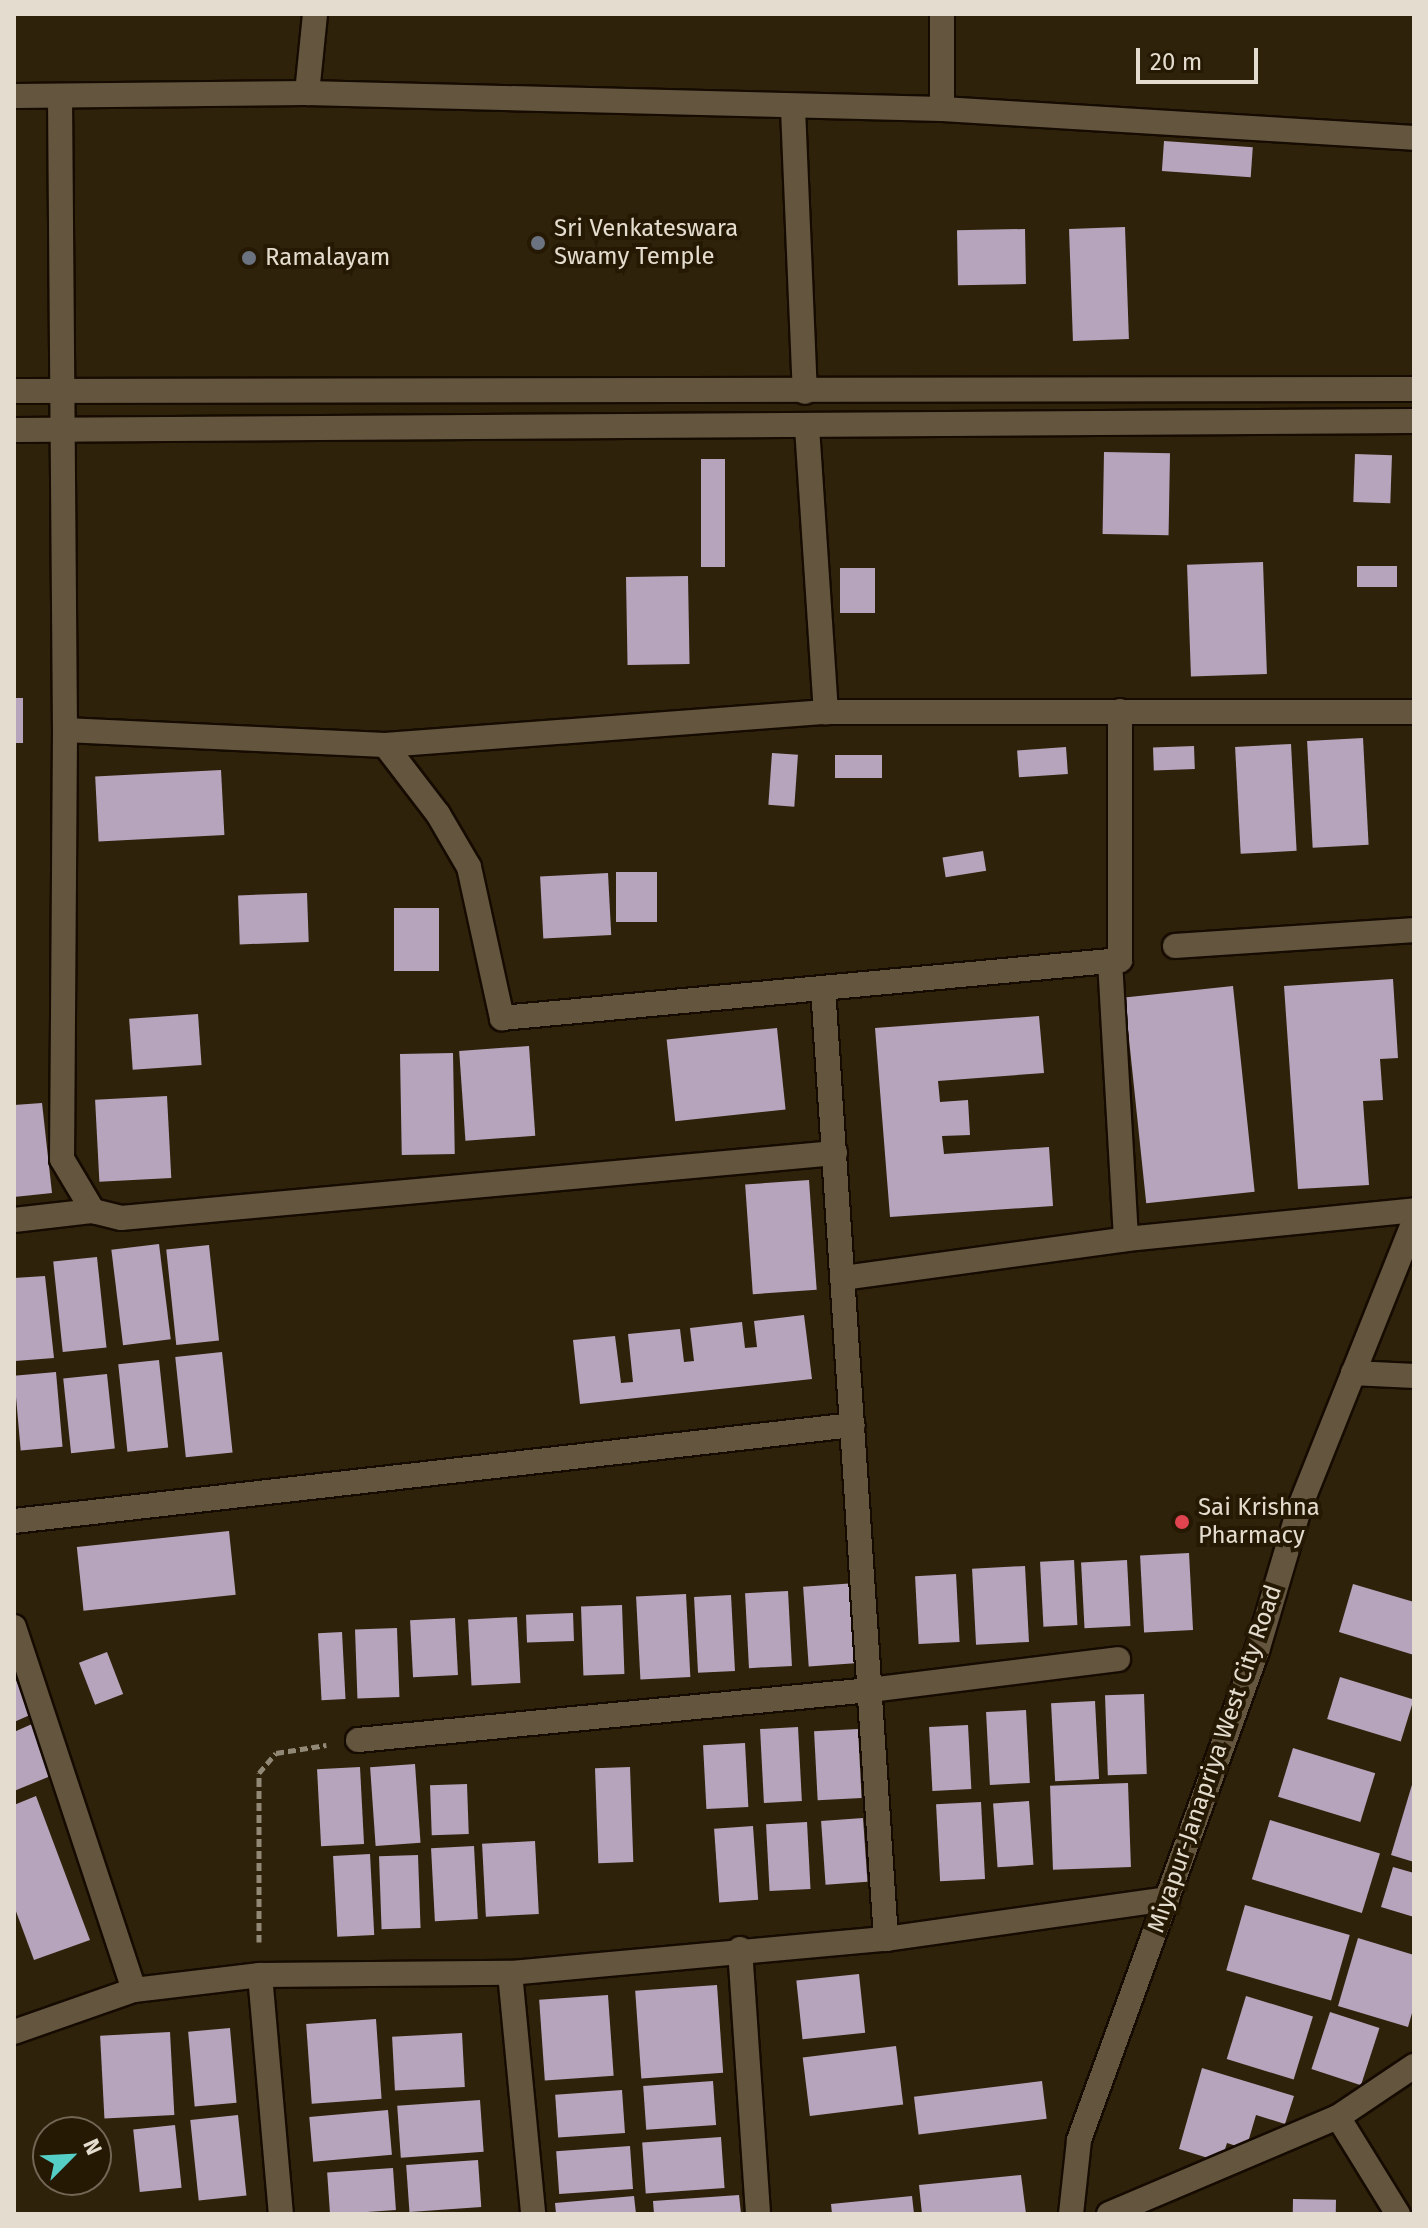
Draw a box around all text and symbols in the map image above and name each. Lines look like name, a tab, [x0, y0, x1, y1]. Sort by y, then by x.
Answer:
scale bar	[1140, 32, 1262, 82]
text: 20 m	[1150, 48, 1202, 76]
place label: Sri Venkateswara Swamy Temple	[554, 215, 738, 271]
marker: Sri Venkateswara Swamy Temple	[529, 234, 547, 252]
place label: Ramalayam	[265, 244, 390, 272]
marker: Ramalayam	[240, 249, 258, 267]
place label: Sai Krishna Pharmacy	[1198, 1494, 1320, 1550]
marker: Sai Krishna Pharmacy	[1173, 1513, 1191, 1531]
street label: Miyapur-Janapriya West City Road	[1142, 1581, 1288, 1937]
north arrow	[32, 2116, 112, 2196]
text: N	[77, 2135, 108, 2159]

